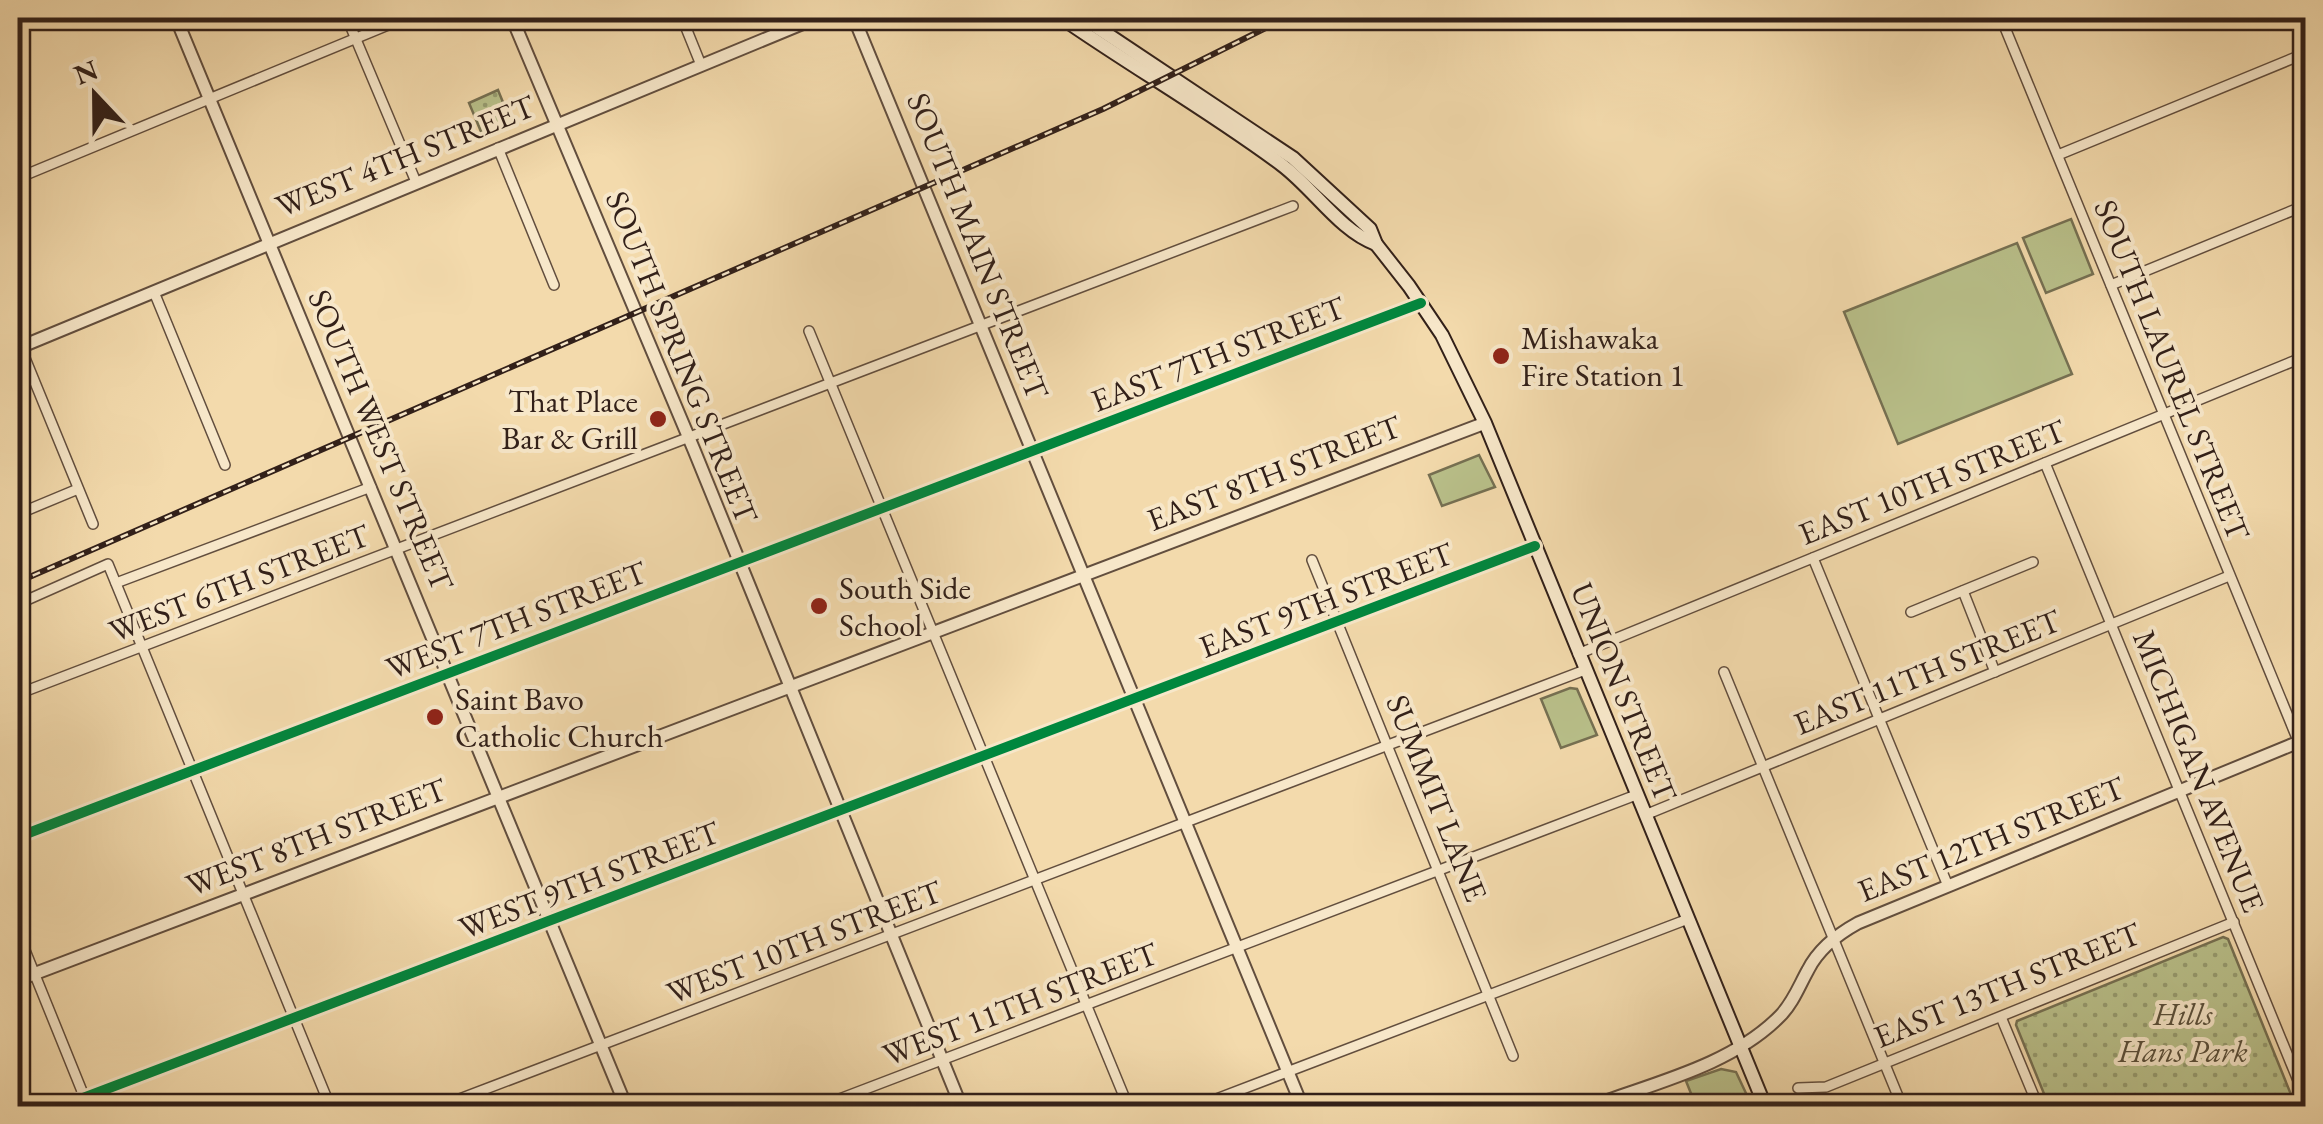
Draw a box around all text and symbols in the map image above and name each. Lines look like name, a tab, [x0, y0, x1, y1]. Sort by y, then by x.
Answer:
north arrow	[45, 45, 145, 145]
text: N	[68, 51, 103, 93]
street label: WEST 4TH STREET	[269, 85, 541, 227]
street label: SOUTH MAIN STREET	[897, 87, 1059, 406]
street label: SOUTH SPRING STREET	[596, 185, 768, 530]
street label: SOUTH LAUREL STREET	[2084, 194, 2260, 547]
street label: SOUTH WEST STREET	[298, 283, 464, 598]
street label: EAST 7TH STREET	[1085, 286, 1351, 422]
place label: Mishawaka Fire Station 1	[1521, 317, 1685, 396]
marker: Mishawaka Fire Station 1	[1490, 345, 1512, 367]
place label: That Place Bar & Grill	[502, 380, 638, 459]
street label: EAST 8TH STREET	[1141, 405, 1407, 541]
marker: That Place Bar & Grill	[647, 408, 669, 430]
street label: EAST 10TH STREET	[1792, 409, 2072, 555]
street label: WEST 6TH STREET	[103, 514, 376, 652]
street label: EAST 9TH STREET	[1193, 532, 1459, 668]
street label: WEST 7TH STREET	[380, 551, 653, 689]
place label: South Side School	[839, 567, 971, 646]
street label: UNION STREET	[1561, 576, 1687, 808]
marker: South Side School	[808, 595, 830, 617]
street label: EAST 11TH STREET	[1787, 599, 2067, 745]
street label: MICHIGAN AVENUE	[2123, 624, 2275, 918]
place label: Saint Bavo Catholic Church	[455, 678, 664, 757]
street label: SUMMIT LANE	[1376, 689, 1498, 907]
marker: Saint Bavo Catholic Church	[424, 706, 446, 728]
street label: EAST 12TH STREET	[1851, 766, 2131, 912]
street label: WEST 8TH STREET	[180, 768, 453, 906]
street label: WEST 9TH STREET	[453, 811, 726, 949]
street label: WEST 10TH STREET	[661, 870, 948, 1014]
street label: EAST 13TH STREET	[1867, 912, 2147, 1058]
street label: WEST 11TH STREET	[877, 932, 1164, 1076]
park label: Hills Hans Park	[2117, 993, 2248, 1072]

